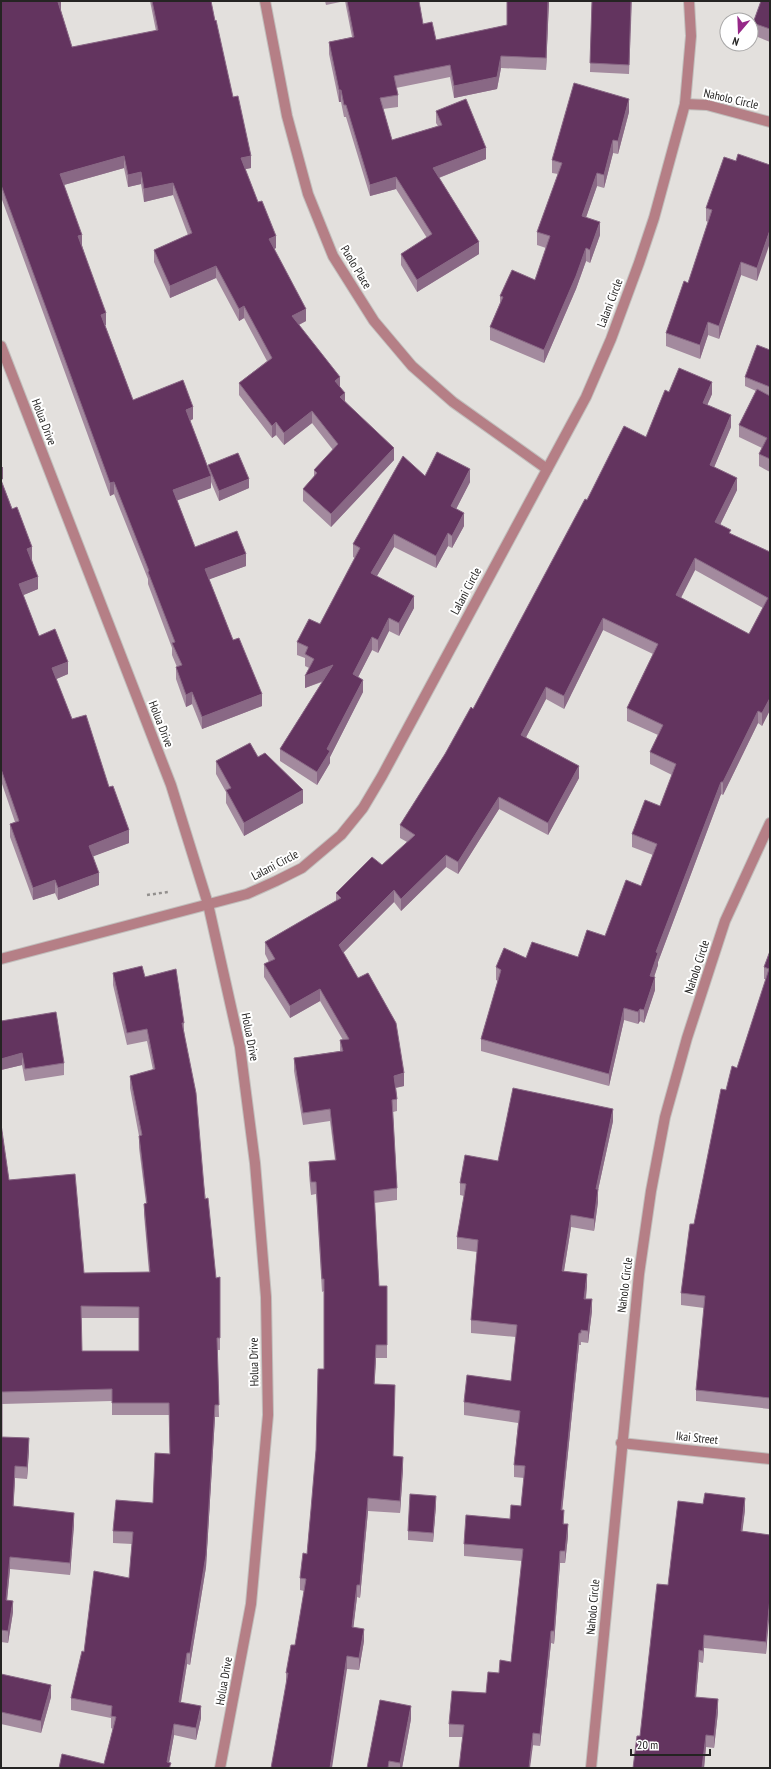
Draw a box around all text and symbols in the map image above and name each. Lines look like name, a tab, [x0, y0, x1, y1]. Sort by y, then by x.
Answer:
north arrow	[719, 12, 759, 52]
text: N	[731, 34, 741, 49]
street label: Naholo Circle	[702, 85, 760, 112]
street label: Puolo Place	[338, 242, 375, 291]
street label: Lalani Circle	[593, 276, 626, 329]
street label: Holua Drive	[29, 396, 60, 447]
street label: Lalani Circle	[447, 565, 484, 617]
street label: Holua Drive	[146, 698, 177, 749]
street label: Lalani Circle	[249, 846, 301, 883]
street label: Naholo Circle	[681, 938, 712, 996]
street label: Holua Drive	[238, 1012, 263, 1062]
street label: Naholo Circle	[614, 1256, 635, 1313]
street label: Holua Drive	[246, 1337, 261, 1387]
street label: Ikai Street	[675, 1428, 720, 1447]
street label: Naholo Circle	[583, 1579, 602, 1635]
street label: Holua Drive	[212, 1656, 235, 1706]
scale bar	[631, 1731, 710, 1757]
text: 20 m	[637, 1737, 658, 1752]

